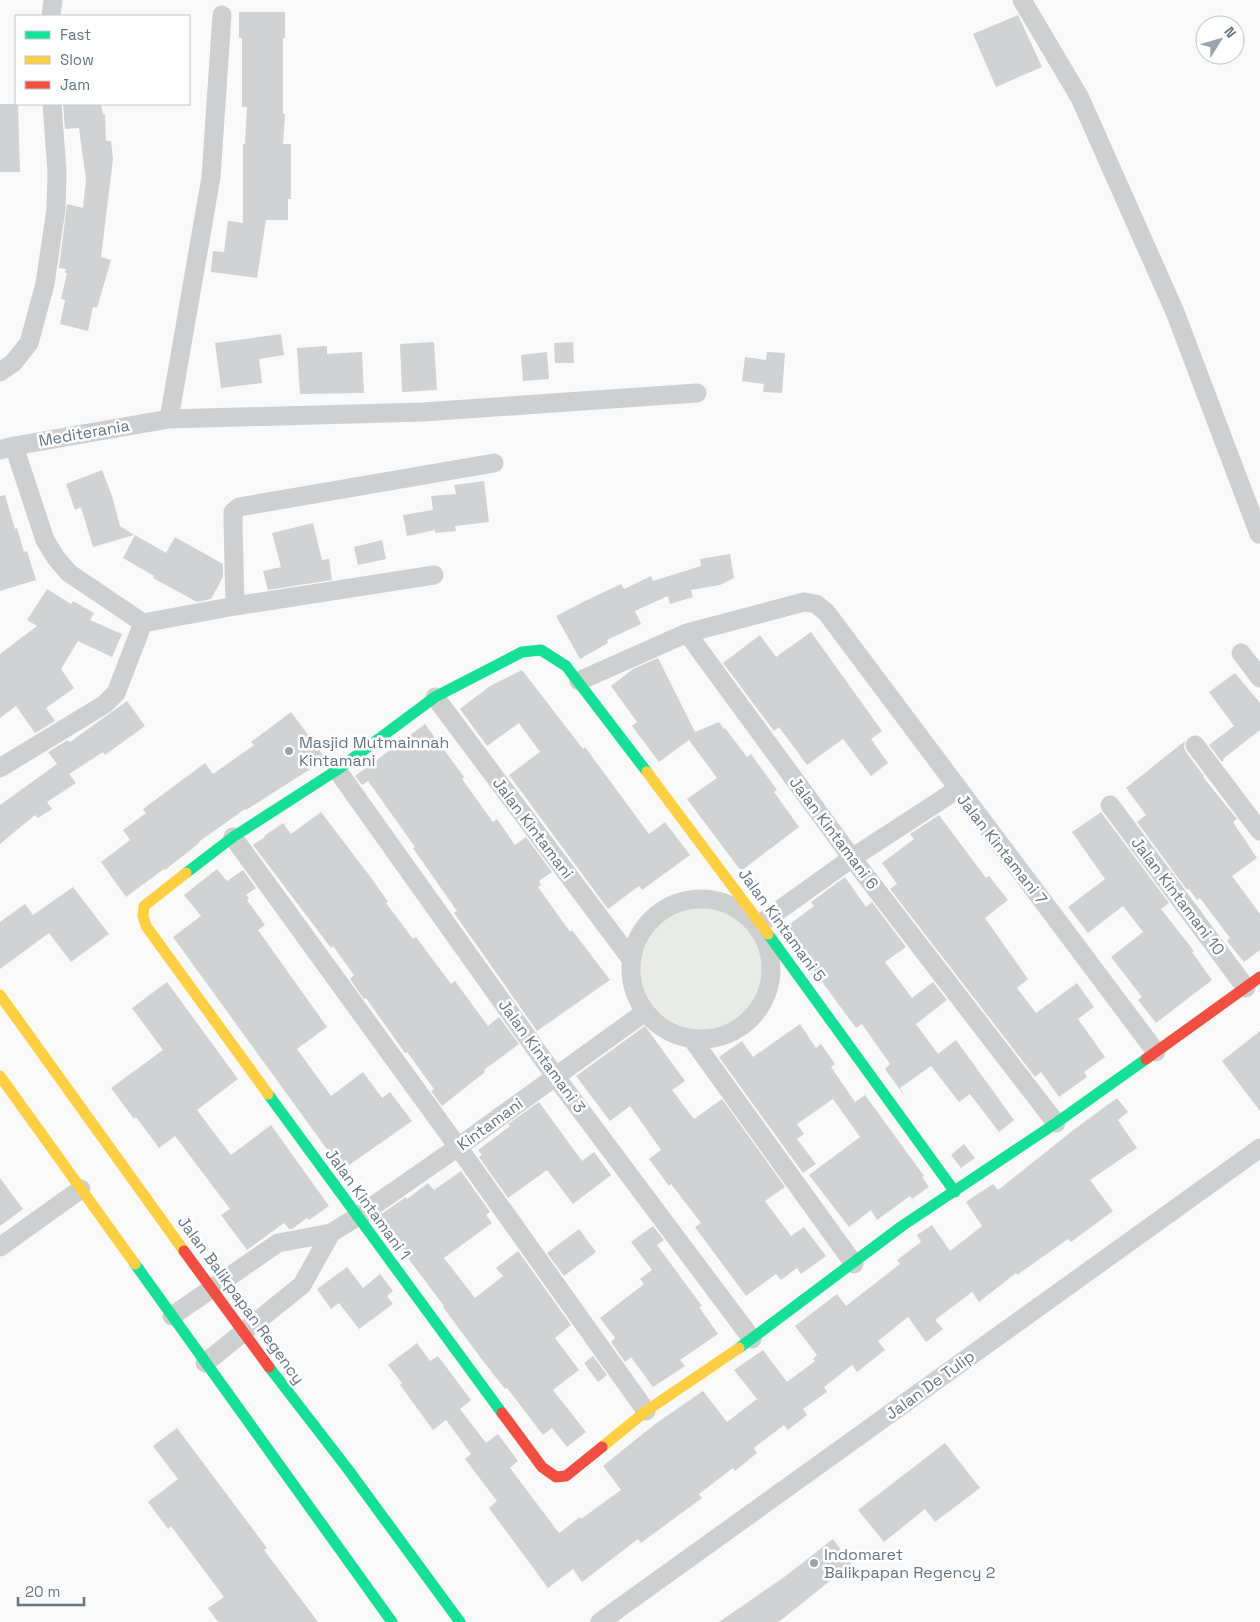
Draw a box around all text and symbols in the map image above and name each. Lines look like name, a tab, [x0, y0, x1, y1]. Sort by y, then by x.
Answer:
legend	[15, 15, 190, 105]
north arrow	[1195, 15, 1245, 65]
text: N	[1220, 23, 1240, 41]
text: Fast	[60, 25, 91, 44]
text: Slow	[60, 50, 94, 69]
text: Jam	[60, 75, 90, 94]
street label: Mediterania	[37, 415, 131, 451]
place label: Masjid Mutmainnah Kintamani	[299, 732, 449, 771]
marker: Masjid Mutmainnah Kintamani	[283, 745, 295, 757]
street label: Jalan Kintamani 6	[785, 772, 883, 894]
street label: Jalan Kintamani	[488, 773, 578, 883]
street label: Jalan Kintamani 7	[952, 789, 1052, 909]
street label: Jalan Kintamani 10	[1127, 833, 1229, 959]
street label: Jalan Kintamani 5	[734, 864, 830, 986]
street label: Jalan Kintamani 3	[494, 995, 590, 1117]
street label: Kintamani	[453, 1093, 527, 1155]
street label: Jalan Kintamani 1	[321, 1144, 415, 1264]
street label: Jalan Balikpapan Regency	[173, 1212, 309, 1388]
street label: Jalan De Tulip	[881, 1346, 979, 1424]
place label: Indomaret Balikpapan Regency 2	[824, 1544, 995, 1583]
marker: Indomaret Balikpapan Regency 2	[808, 1557, 820, 1569]
scale bar	[18, 1574, 84, 1606]
text: 20 m	[25, 1582, 60, 1601]

